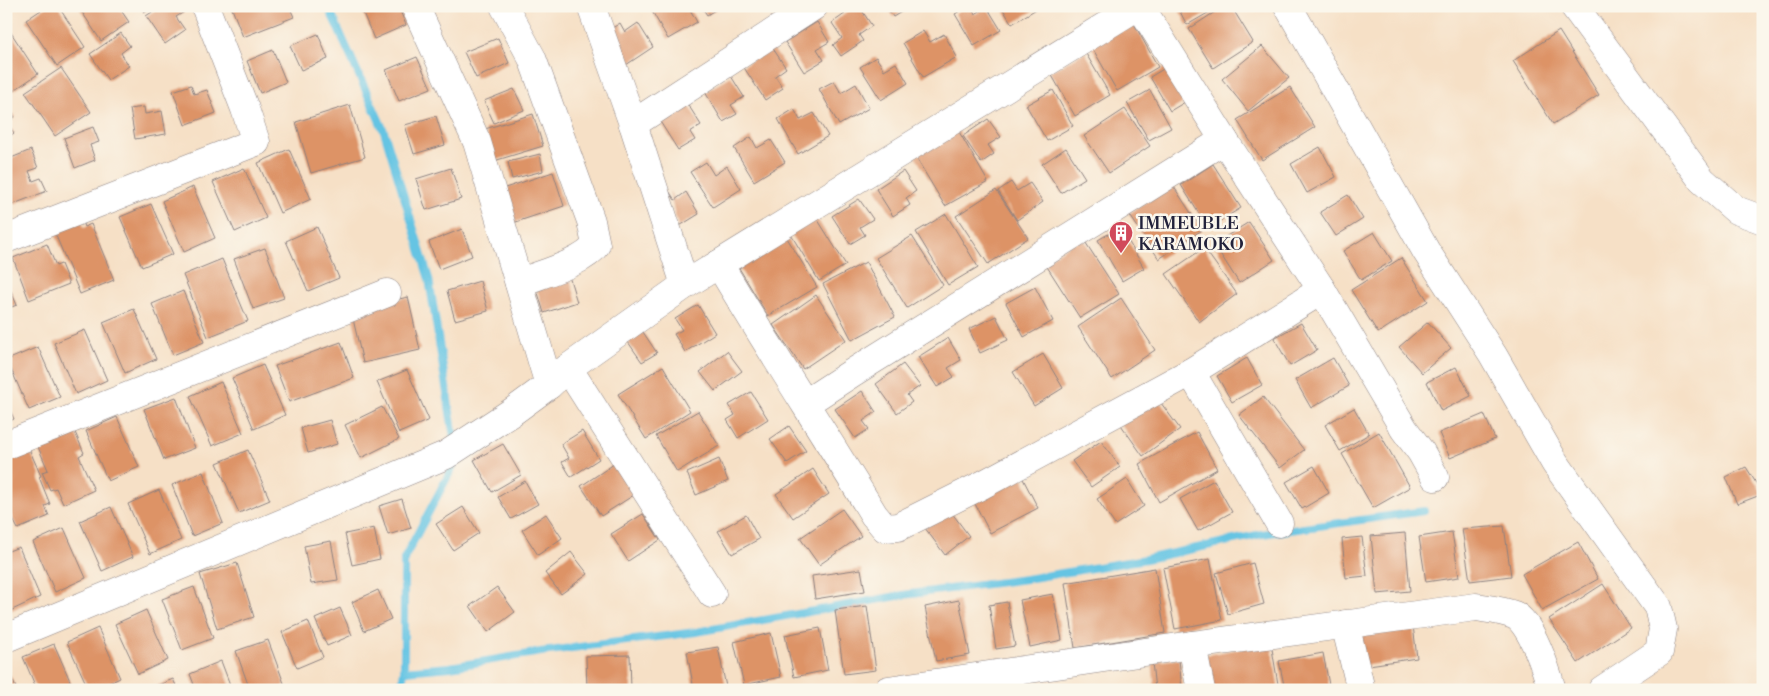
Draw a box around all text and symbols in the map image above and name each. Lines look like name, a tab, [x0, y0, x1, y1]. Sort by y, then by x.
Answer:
place label: IMMEUBLE KARAMOKO	[1138, 212, 1244, 256]
building icon: IMMEUBLE KARAMOKO	[1108, 220, 1134, 254]

